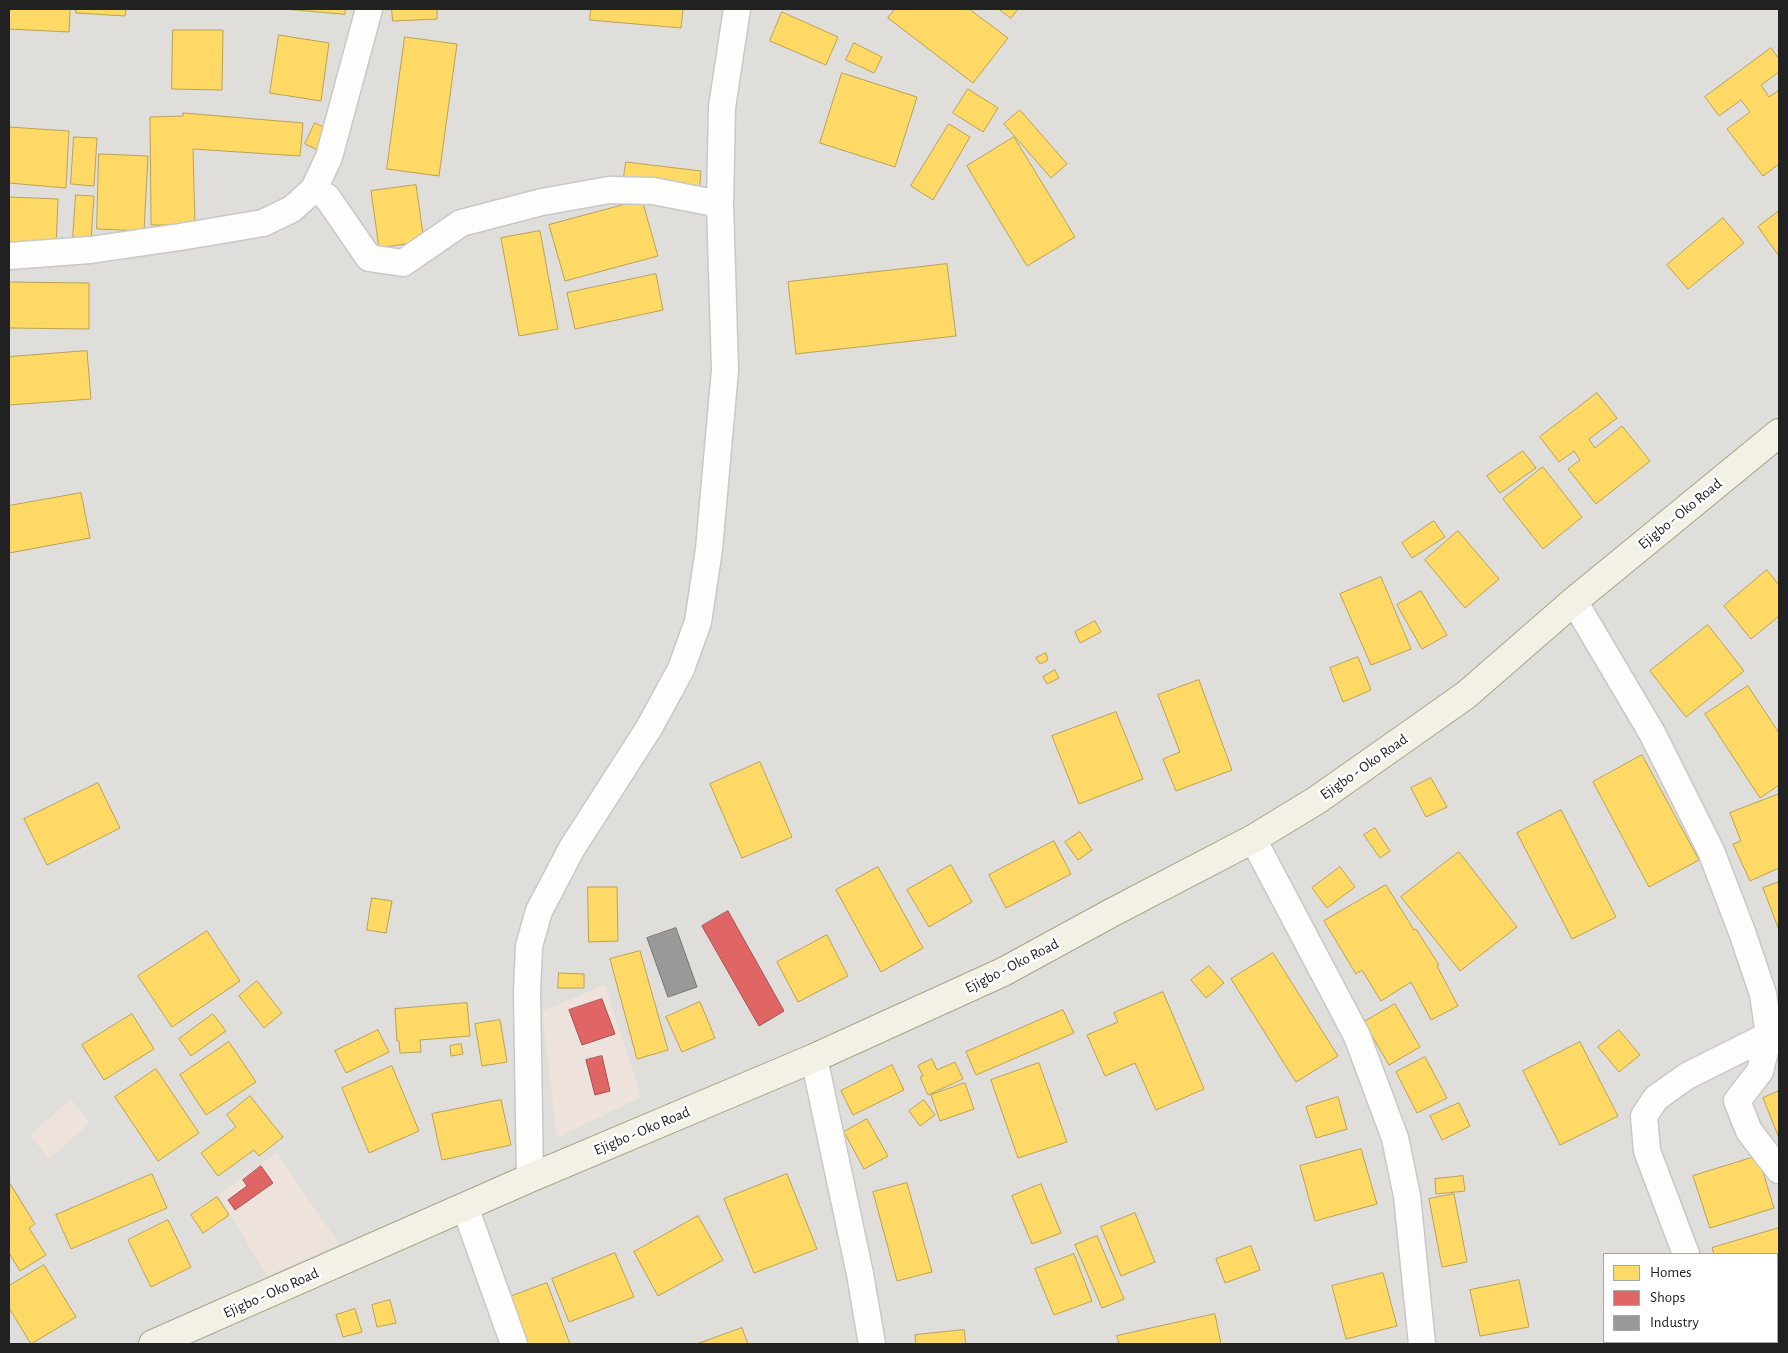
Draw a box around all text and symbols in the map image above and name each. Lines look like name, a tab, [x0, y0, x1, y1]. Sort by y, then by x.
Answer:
street label: Ejigbo - Oko Road	[1634, 475, 1726, 553]
street label: Ejigbo - Oko Road	[1317, 730, 1411, 804]
street label: Ejigbo - Oko Road	[962, 935, 1062, 997]
street label: Ejigbo - Oko Road	[591, 1103, 693, 1159]
legend	[1603, 1253, 1778, 1343]
street label: Ejigbo - Oko Road	[220, 1264, 322, 1322]
text: Homes	[1650, 1265, 1692, 1280]
text: Shops	[1650, 1290, 1685, 1305]
text: Industry	[1650, 1315, 1699, 1330]

